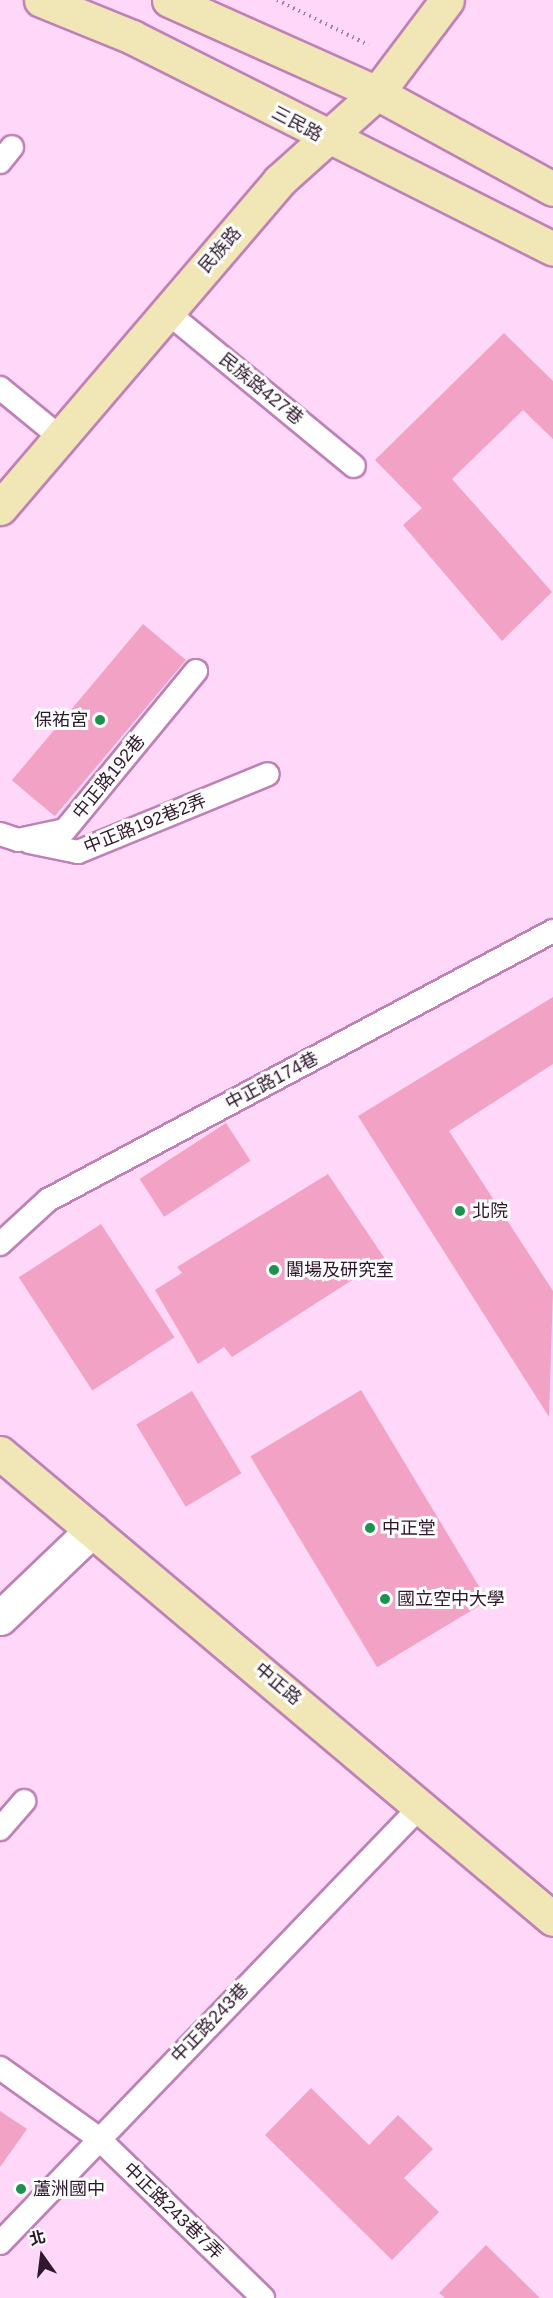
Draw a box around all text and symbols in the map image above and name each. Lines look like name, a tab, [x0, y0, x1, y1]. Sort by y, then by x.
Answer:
street label: 三民路	[268, 102, 326, 146]
street label: 民族路	[194, 223, 246, 277]
street label: 民族路427巷	[215, 349, 307, 429]
place label: 保祐宮	[34, 709, 88, 731]
marker: 保祐宮	[93, 713, 107, 727]
street label: 中正路192巷	[69, 731, 149, 823]
street label: 中正路192巷2弄	[81, 790, 209, 858]
street label: 中正路174巷	[222, 1048, 322, 1114]
place label: 北院	[472, 1200, 508, 1222]
marker: 北院	[453, 1204, 467, 1218]
place label: 闈場及研究室	[286, 1259, 394, 1281]
marker: 闈場及研究室	[267, 1263, 281, 1277]
place label: 中正堂	[382, 1517, 436, 1539]
marker: 中正堂	[363, 1521, 377, 1535]
place label: 國立空中大學	[397, 1588, 505, 1610]
marker: 國立空中大學	[378, 1592, 392, 1606]
street label: 中正路	[250, 1658, 306, 1710]
street label: 中正路243巷	[167, 1979, 253, 2067]
street label: 中正路243巷7弄	[119, 2158, 227, 2264]
place label: 蘆洲國中	[33, 2178, 105, 2200]
marker: 蘆洲國中	[14, 2182, 28, 2196]
north arrow	[12, 2226, 72, 2286]
text: 北	[28, 2228, 47, 2248]

